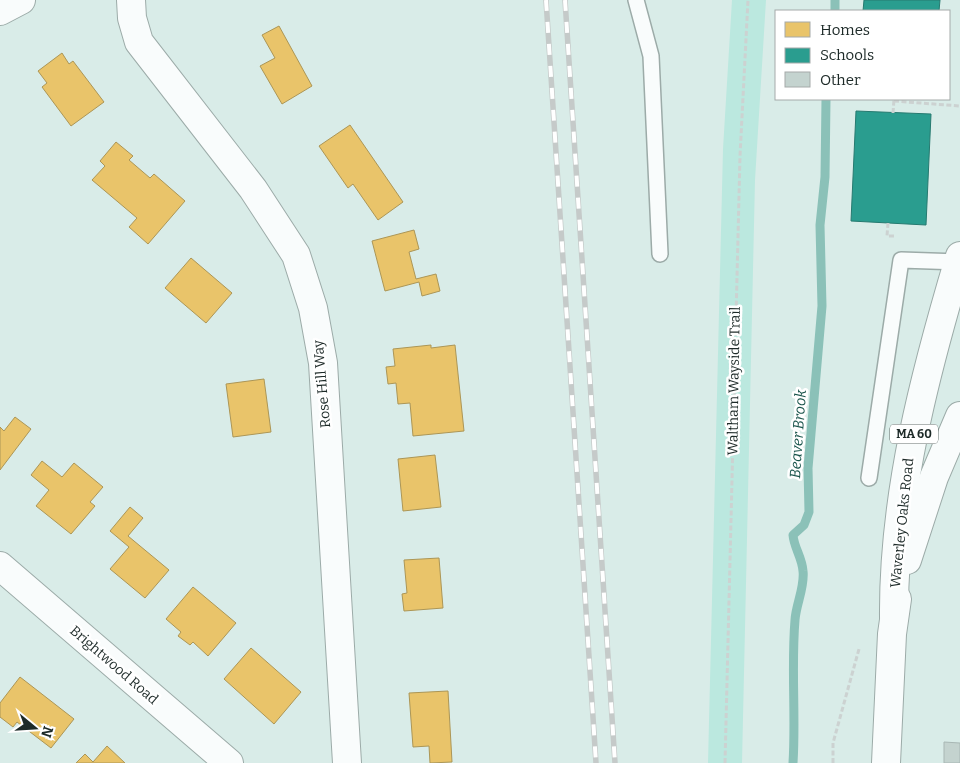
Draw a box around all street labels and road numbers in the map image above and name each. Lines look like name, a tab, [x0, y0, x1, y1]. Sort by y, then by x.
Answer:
street label: Waltham Wayside Trail	[724, 306, 744, 456]
street label: Rose Hill Way	[310, 339, 334, 429]
road number: MA 60	[890, 424, 938, 444]
street label: Waverley Oaks Road	[887, 457, 917, 589]
street label: Brightwood Road	[66, 622, 162, 708]

